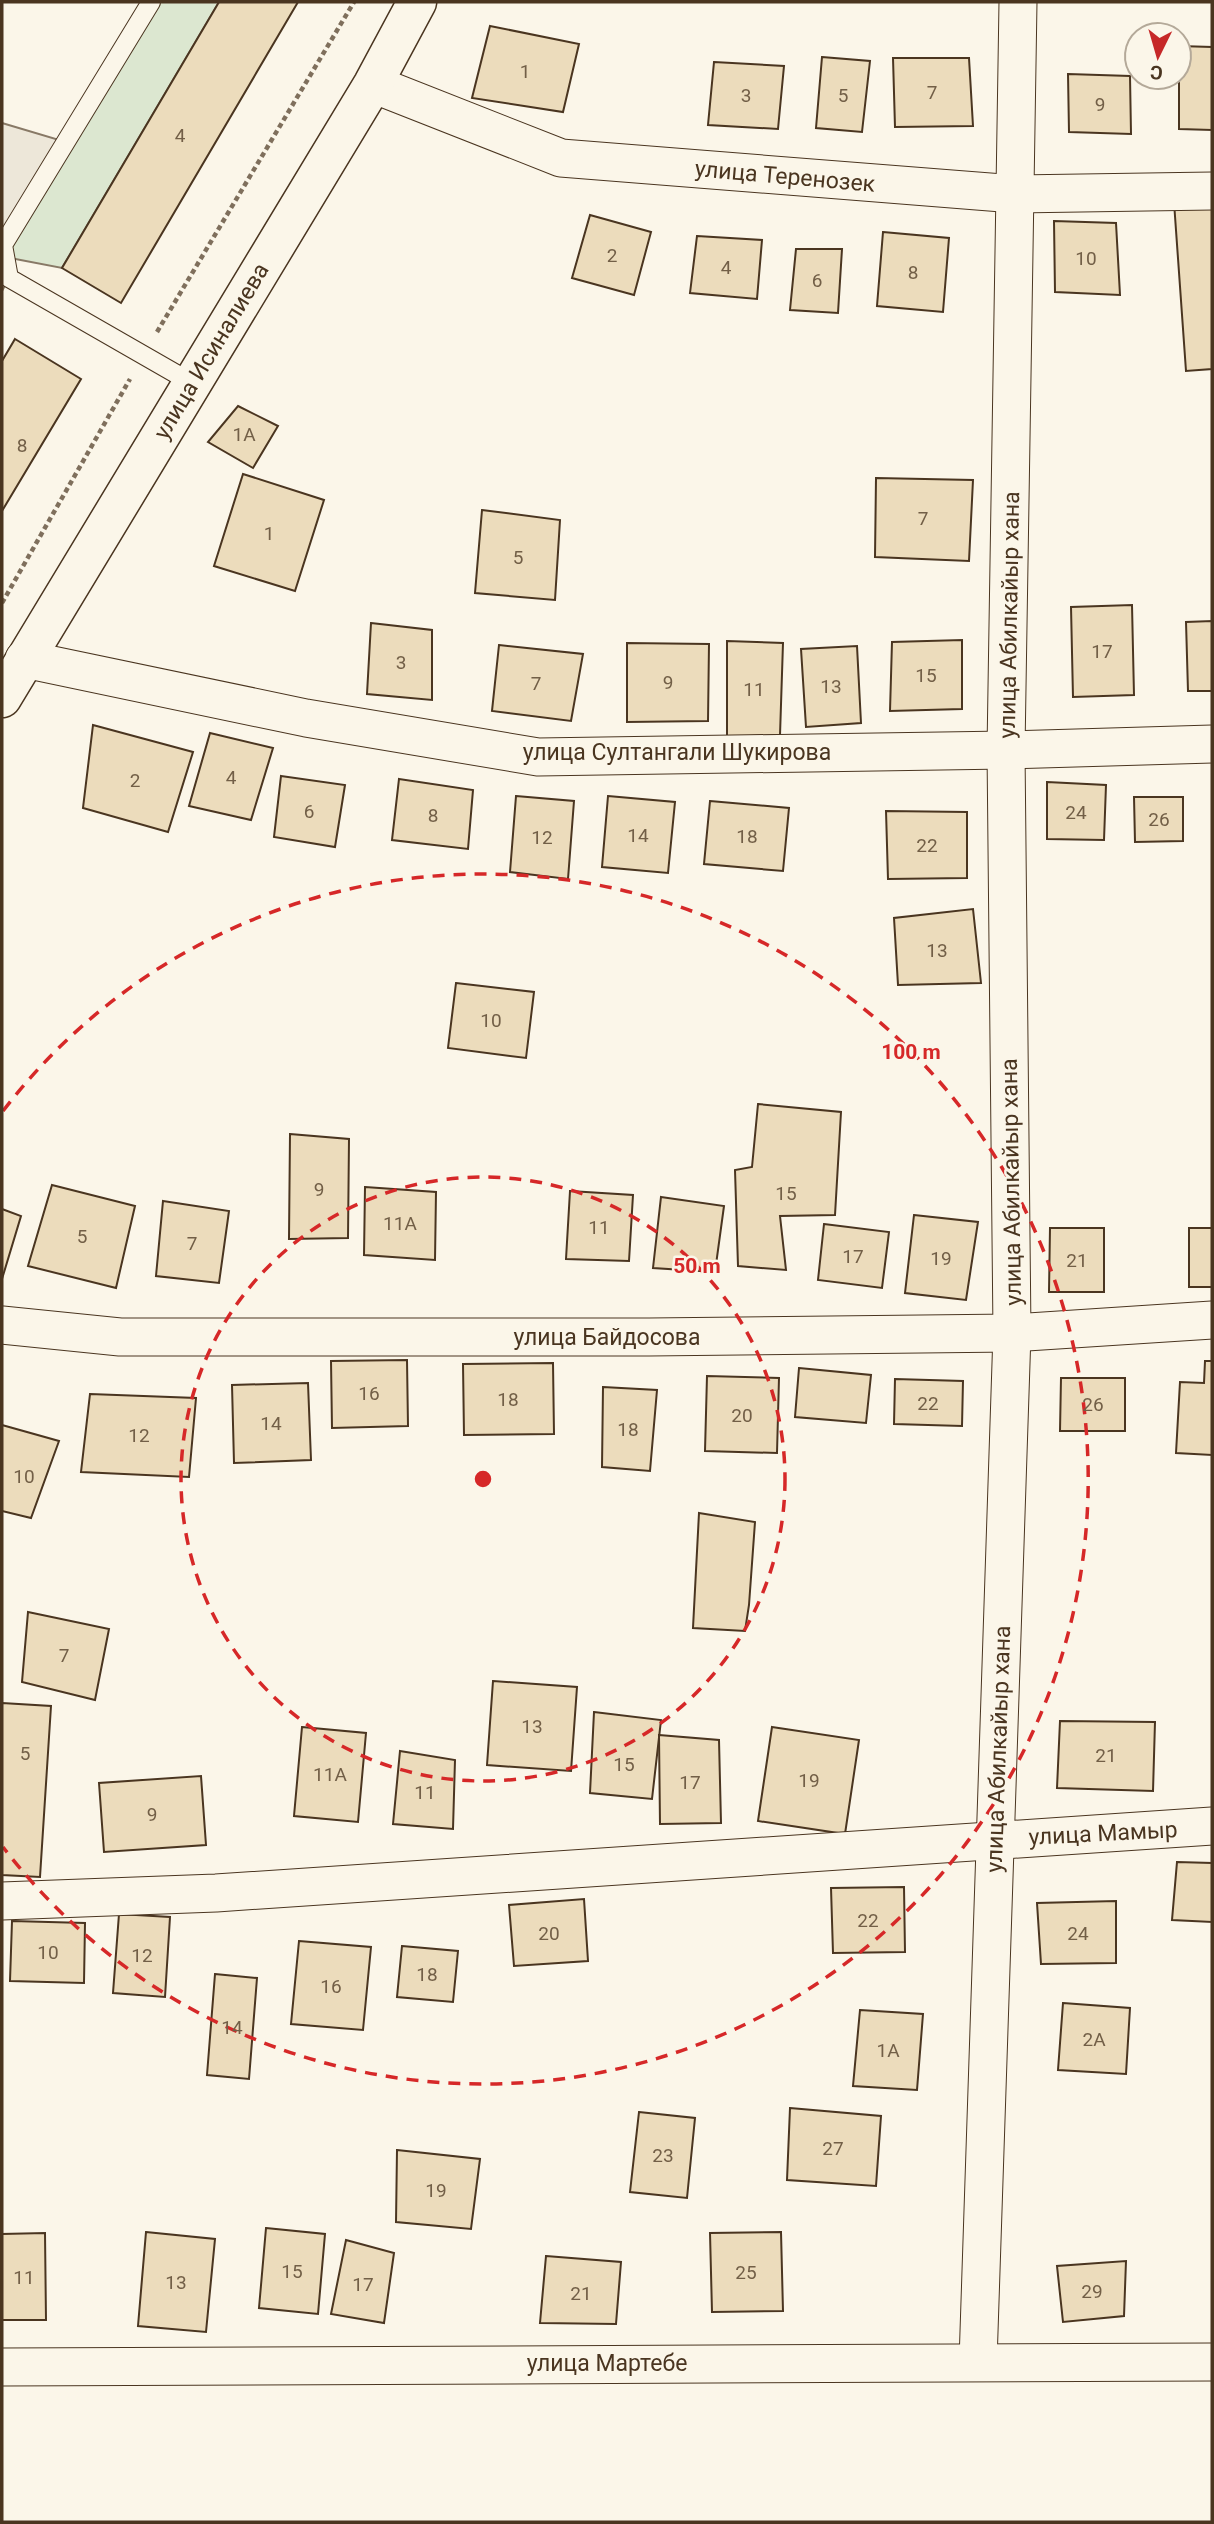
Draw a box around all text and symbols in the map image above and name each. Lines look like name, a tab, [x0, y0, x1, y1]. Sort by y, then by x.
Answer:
north arrow	[1123, 21, 1193, 91]
house number: 1	[520, 60, 530, 83]
text: С	[1149, 60, 1164, 84]
house number: 7	[927, 81, 937, 104]
house number: 3	[741, 84, 751, 107]
house number: 5	[838, 84, 848, 107]
house number: 9	[1095, 93, 1105, 116]
house number: 4	[175, 124, 186, 147]
street label: улица Теренозек	[694, 155, 877, 198]
house number: 2	[607, 244, 617, 267]
house number: 10	[1075, 247, 1097, 270]
house number: 4	[721, 256, 732, 279]
street label: улица Исиналиева	[148, 258, 275, 444]
house number: 8	[908, 261, 918, 284]
house number: 6	[812, 269, 822, 292]
house number: 1А	[232, 423, 256, 446]
house number: 8	[17, 434, 27, 457]
street label: улица Абилкайыр хана	[994, 491, 1025, 739]
house number: 7	[918, 507, 928, 530]
house number: 1	[264, 522, 274, 545]
house number: 5	[513, 546, 523, 569]
house number: 17	[1091, 640, 1113, 663]
house number: 3	[396, 651, 406, 674]
house number: 15	[915, 664, 937, 687]
house number: 9	[663, 671, 673, 694]
house number: 7	[531, 672, 541, 695]
house number: 13	[820, 675, 842, 698]
house number: 11	[743, 678, 765, 701]
street label: улица Султангали Шукирова	[523, 739, 831, 766]
house number: 4	[226, 766, 237, 789]
house number: 2	[130, 769, 140, 792]
house number: 6	[304, 800, 314, 823]
house number: 24	[1065, 801, 1087, 824]
house number: 8	[428, 804, 438, 827]
house number: 26	[1148, 808, 1170, 831]
house number: 14	[627, 824, 649, 847]
house number: 18	[736, 825, 758, 848]
house number: 12	[531, 826, 553, 849]
house number: 22	[916, 834, 938, 857]
house number: 13	[926, 939, 948, 962]
house number: 10	[480, 1009, 502, 1032]
text: 100 m	[881, 1040, 941, 1064]
street label: улица Абилкайыр хана	[996, 1058, 1027, 1306]
house number: 9	[314, 1178, 324, 1201]
house number: 15	[775, 1182, 797, 1205]
house number: 11А	[383, 1212, 417, 1235]
house number: 11	[588, 1216, 610, 1239]
house number: 5	[77, 1225, 87, 1248]
house number: 7	[187, 1232, 197, 1255]
house number: 17	[842, 1245, 864, 1268]
house number: 19	[930, 1247, 952, 1270]
house number: 21	[1066, 1249, 1088, 1272]
text: 50 m	[673, 1254, 721, 1278]
street label: улица Байдосова	[514, 1324, 700, 1351]
house number: 16	[358, 1382, 380, 1405]
house number: 18	[497, 1388, 519, 1411]
house number: 22	[917, 1392, 939, 1415]
house number: 26	[1082, 1393, 1104, 1416]
house number: 20	[731, 1404, 753, 1427]
house number: 14	[260, 1412, 282, 1435]
house number: 18	[617, 1418, 639, 1441]
house number: 12	[128, 1424, 150, 1447]
house number: 10	[13, 1465, 35, 1488]
centre of rings	[471, 1467, 495, 1491]
street label: улица Абилкайыр хана	[981, 1625, 1016, 1873]
house number: 7	[59, 1644, 69, 1667]
house number: 13	[521, 1715, 543, 1738]
house number: 5	[20, 1742, 30, 1765]
house number: 21	[1095, 1744, 1117, 1767]
house number: 15	[613, 1753, 635, 1776]
house number: 11А	[313, 1763, 347, 1786]
house number: 19	[798, 1769, 820, 1792]
house number: 17	[679, 1771, 701, 1794]
house number: 11	[414, 1781, 436, 1804]
house number: 9	[147, 1803, 157, 1826]
street label: улица Мамыр	[1028, 1816, 1178, 1851]
house number: 22	[857, 1909, 879, 1932]
house number: 20	[538, 1922, 560, 1945]
house number: 24	[1067, 1922, 1089, 1945]
house number: 10	[37, 1941, 59, 1964]
house number: 12	[131, 1944, 153, 1967]
house number: 18	[416, 1963, 438, 1986]
house number: 16	[320, 1975, 342, 1998]
house number: 14	[221, 2016, 243, 2039]
house number: 2А	[1082, 2028, 1106, 2051]
house number: 1А	[876, 2039, 900, 2062]
house number: 27	[822, 2137, 844, 2160]
house number: 23	[652, 2144, 674, 2167]
house number: 19	[425, 2179, 447, 2202]
house number: 15	[281, 2260, 303, 2283]
house number: 25	[735, 2261, 757, 2284]
house number: 11	[13, 2266, 35, 2289]
house number: 13	[165, 2271, 187, 2294]
house number: 17	[352, 2273, 374, 2296]
house number: 29	[1081, 2280, 1103, 2303]
house number: 21	[570, 2282, 592, 2305]
street label: улица Мартебе	[527, 2350, 687, 2377]

